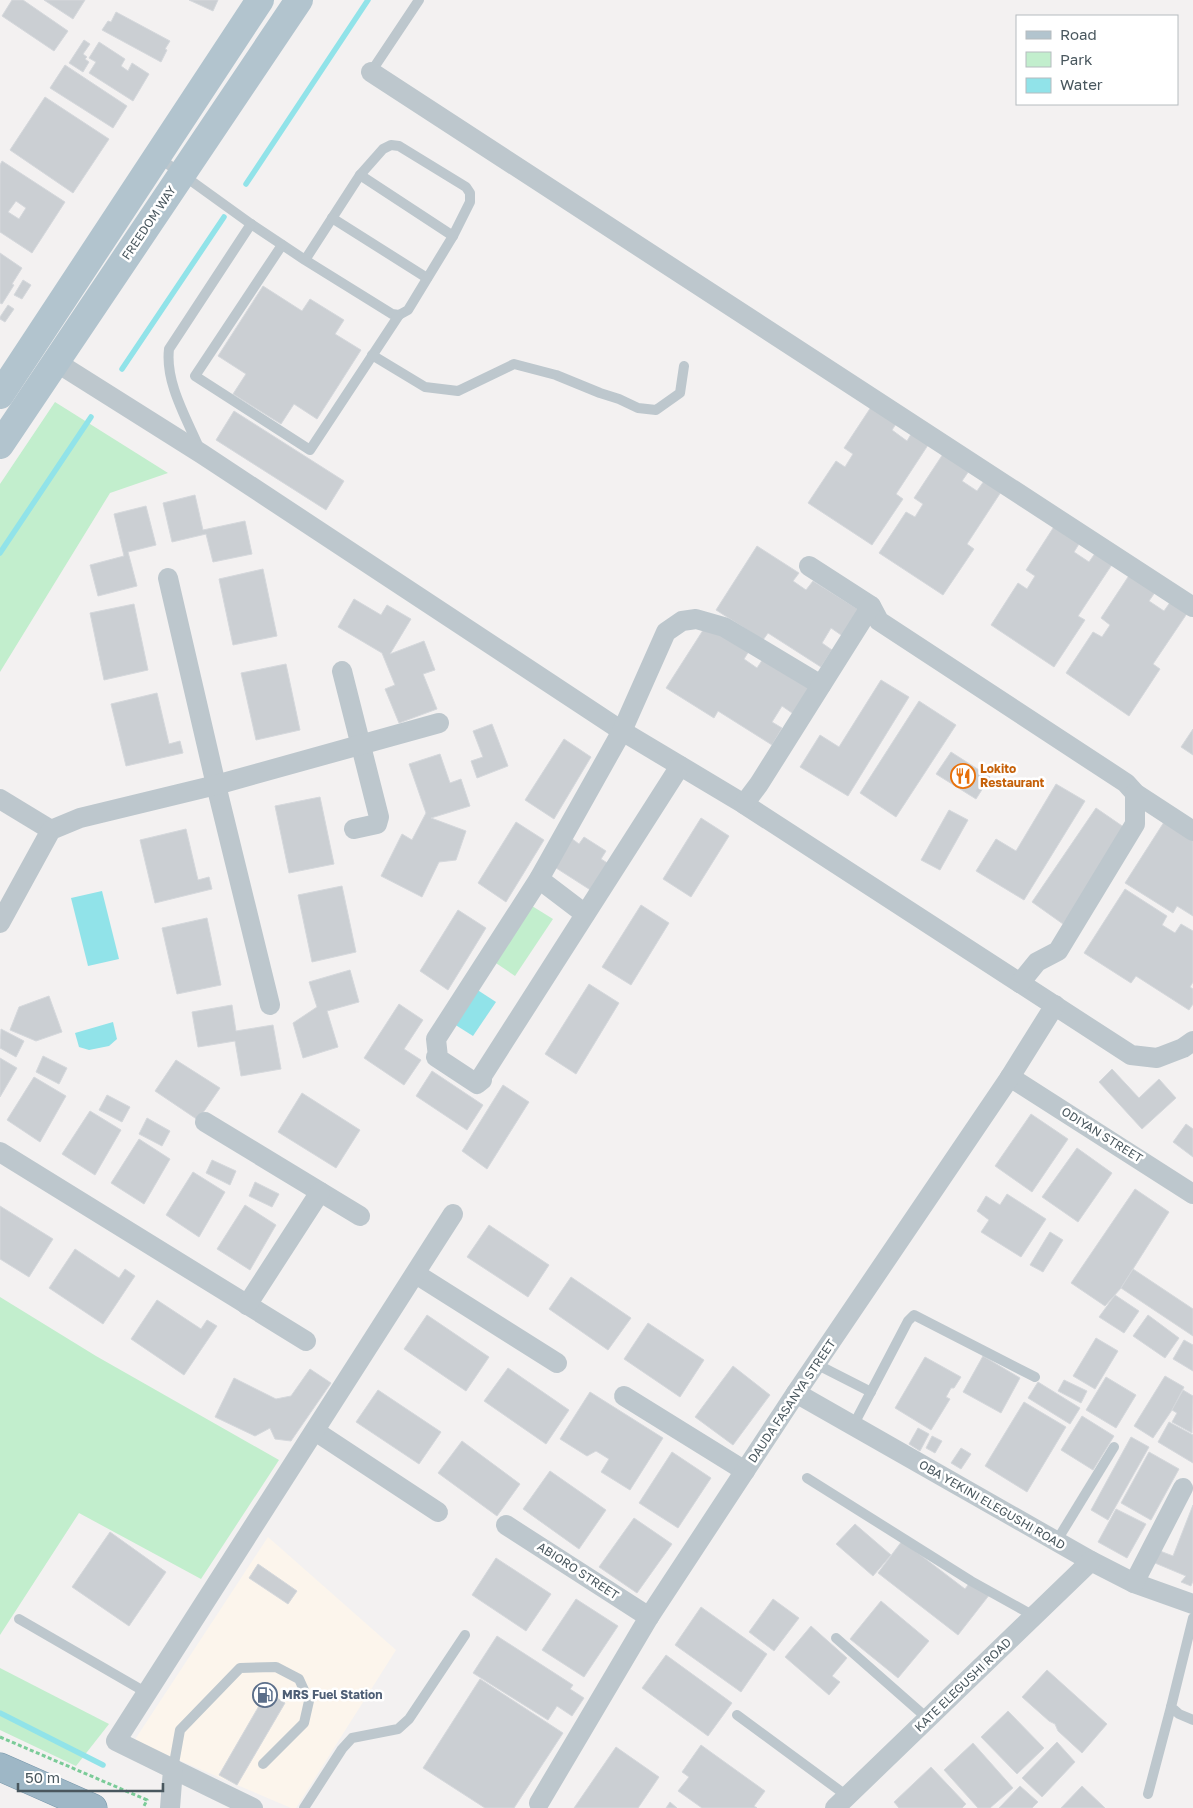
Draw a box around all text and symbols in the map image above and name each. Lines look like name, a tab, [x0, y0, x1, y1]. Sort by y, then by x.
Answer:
legend	[1016, 15, 1178, 105]
text: Road	[1060, 25, 1097, 43]
text: Park	[1060, 50, 1093, 68]
text: Water	[1060, 75, 1103, 93]
street label: FREEDOM WAY	[118, 183, 179, 263]
place label: Lokito Restaurant	[980, 761, 1045, 790]
restaurant icon: Lokito Restaurant	[950, 763, 976, 789]
street label: ODIYAN STREET	[1059, 1104, 1146, 1166]
street label: DAUDA FASANYA STREET	[745, 1336, 839, 1465]
street label: OBA YEKINI ELEGUSHI ROAD	[917, 1457, 1068, 1553]
street label: ABIORO STREET	[535, 1539, 622, 1603]
street label: KATE ELEGUSHI ROAD	[911, 1635, 1014, 1735]
fuel station icon: MRS Fuel Station	[252, 1682, 278, 1708]
place label: MRS Fuel Station	[282, 1687, 383, 1702]
scale bar	[18, 1760, 162, 1792]
text: 50 m	[25, 1768, 60, 1786]

